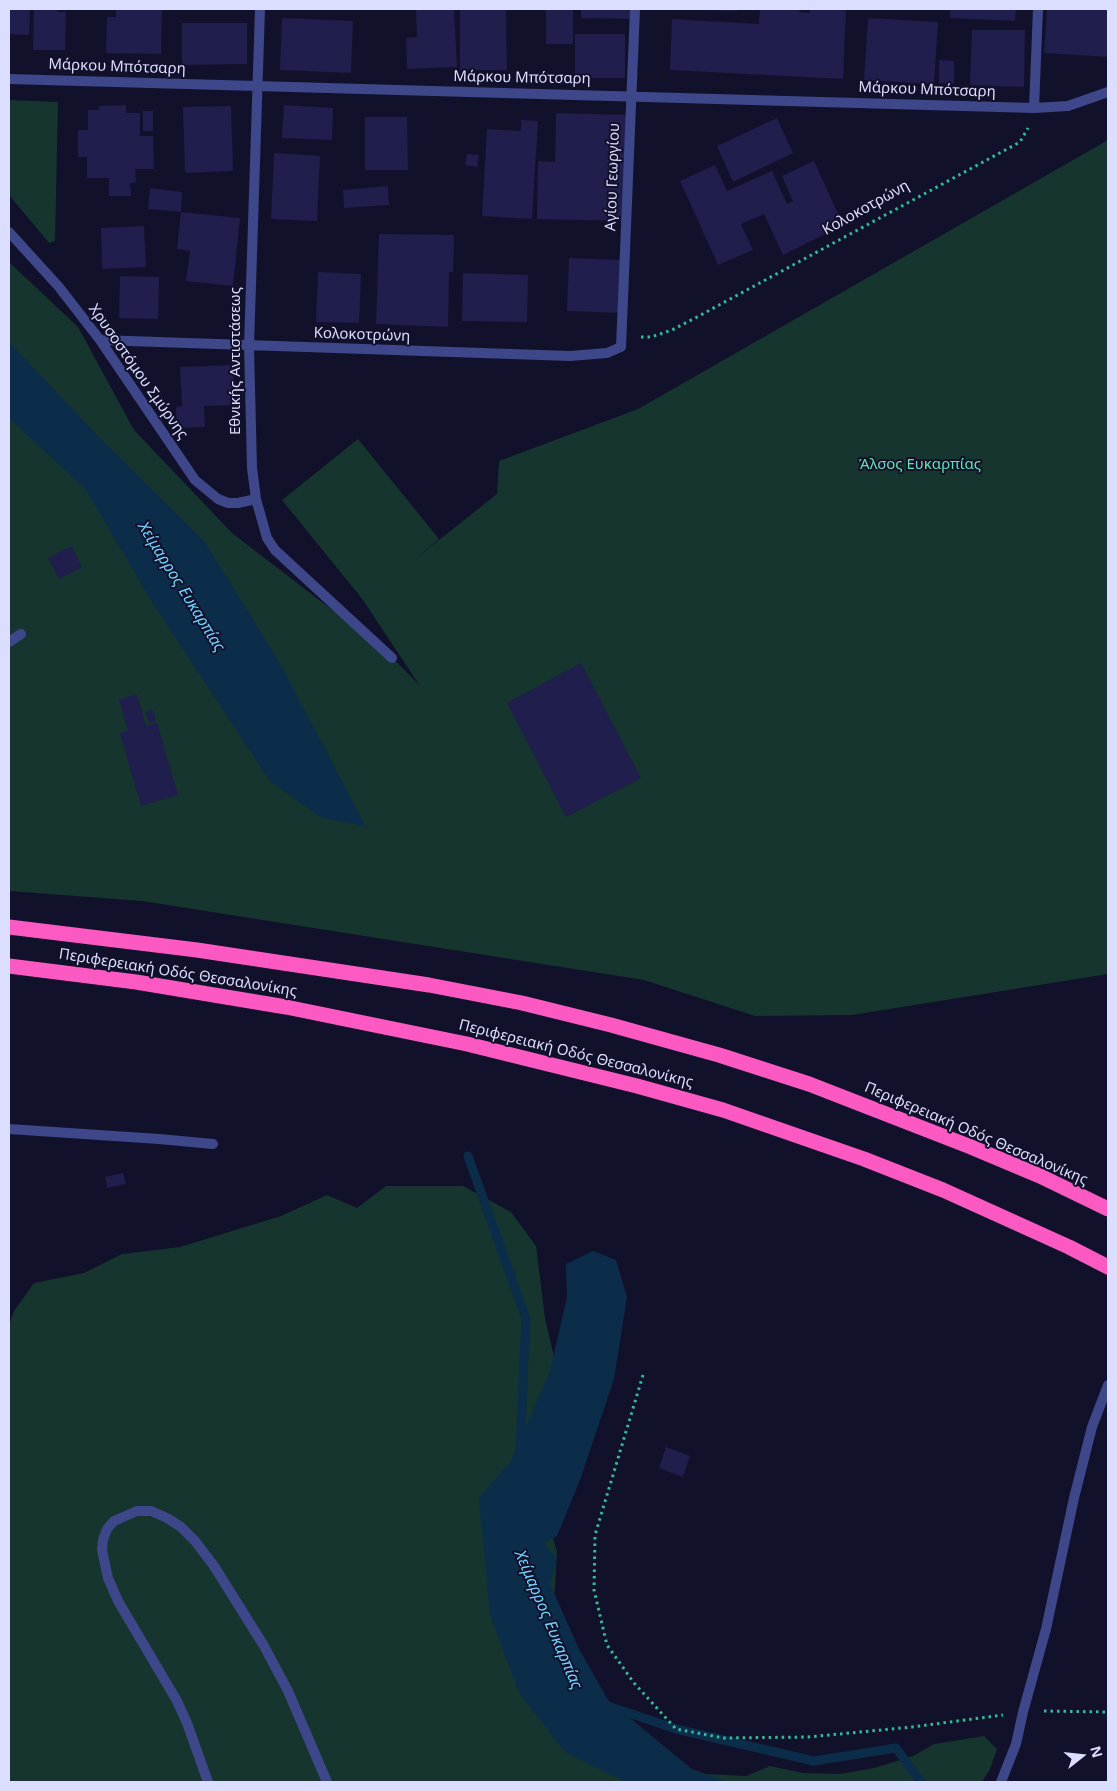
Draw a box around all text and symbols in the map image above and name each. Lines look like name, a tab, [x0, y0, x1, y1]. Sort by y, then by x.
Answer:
street label: Μάρκου Μπότσαρη	[48, 56, 186, 78]
street label: Μάρκου Μπότσαρη	[453, 68, 591, 88]
street label: Μάρκου Μπότσαρη	[858, 79, 996, 101]
street label: Αγίου Γεωργίου	[602, 123, 624, 231]
street label: Κολοκοτρώνη	[819, 177, 913, 239]
street label: Εθνικής Αντιστάσεως	[227, 287, 245, 435]
street label: Χρυσοστόμου Σμύρνης	[84, 301, 192, 443]
street label: Κολοκοτρώνη	[313, 324, 411, 346]
park label: Άλσος Ευκαρπίας	[859, 456, 981, 474]
water label: Χείμαρρος Ευκαρπίας	[133, 519, 229, 655]
street label: Περιφερειακή Οδός Θεσσαλονίκης	[58, 945, 298, 1001]
street label: Περιφερειακή Οδός Θεσσαλονίκης	[457, 1016, 695, 1092]
street label: Περιφερειακή Οδός Θεσσαλονίκης	[862, 1079, 1090, 1189]
water label: Χείμαρρος Ευκαρπίας	[510, 1547, 586, 1693]
north arrow	[1057, 1731, 1107, 1781]
text: N	[1086, 1744, 1108, 1760]

